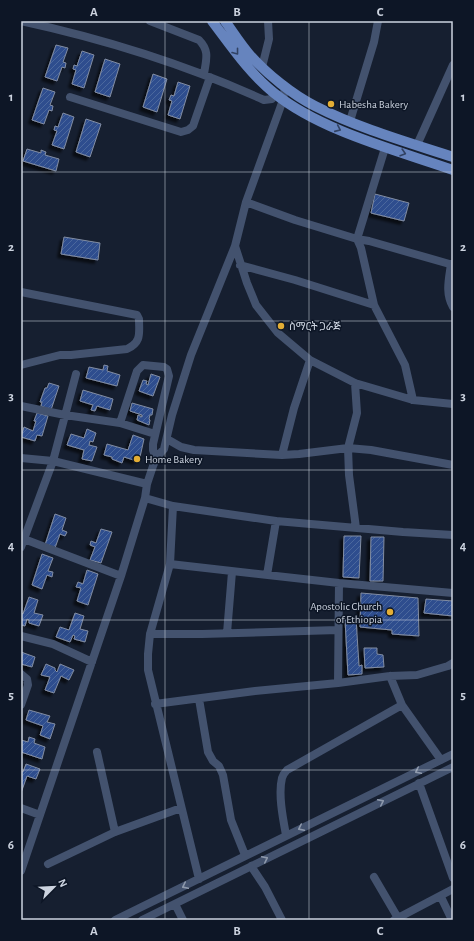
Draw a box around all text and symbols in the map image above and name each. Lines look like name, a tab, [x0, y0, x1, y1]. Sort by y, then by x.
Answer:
text: A	[90, 6, 98, 19]
text: B	[233, 6, 241, 19]
text: C	[377, 6, 384, 19]
one-way arrow	[231, 47, 238, 54]
text: 1	[9, 91, 13, 104]
text: 1	[461, 91, 465, 104]
marker: Habesha Bakery	[326, 99, 336, 109]
place label: Habesha Bakery	[339, 99, 408, 110]
one-way arrow	[334, 124, 342, 132]
one-way arrow	[400, 148, 407, 157]
text: 2	[8, 241, 14, 254]
text: 2	[460, 241, 466, 254]
marker: ስማርት ጋራጅ	[276, 321, 286, 331]
place label: ስማርት ጋራጅ	[289, 321, 341, 332]
text: 3	[8, 390, 14, 403]
text: 3	[460, 390, 466, 403]
marker: Home Bakery	[132, 454, 142, 464]
place label: Home Bakery	[145, 454, 203, 465]
text: 4	[8, 540, 15, 553]
text: 4	[460, 540, 467, 553]
place label: Apostolic Church of Ethiopia	[310, 601, 382, 625]
marker: Apostolic Church of Ethiopia	[385, 607, 395, 617]
text: 5	[8, 689, 14, 702]
text: 5	[460, 689, 466, 702]
one-way arrow	[415, 766, 422, 774]
one-way arrow	[377, 799, 385, 806]
one-way arrow	[298, 823, 305, 831]
text: 6	[8, 839, 14, 852]
text: 6	[460, 839, 466, 852]
one-way arrow	[261, 856, 268, 864]
north arrow	[34, 867, 74, 907]
text: N	[56, 877, 69, 889]
one-way arrow	[181, 881, 189, 889]
text: A	[90, 925, 98, 938]
text: B	[233, 925, 241, 938]
text: C	[377, 925, 384, 938]

